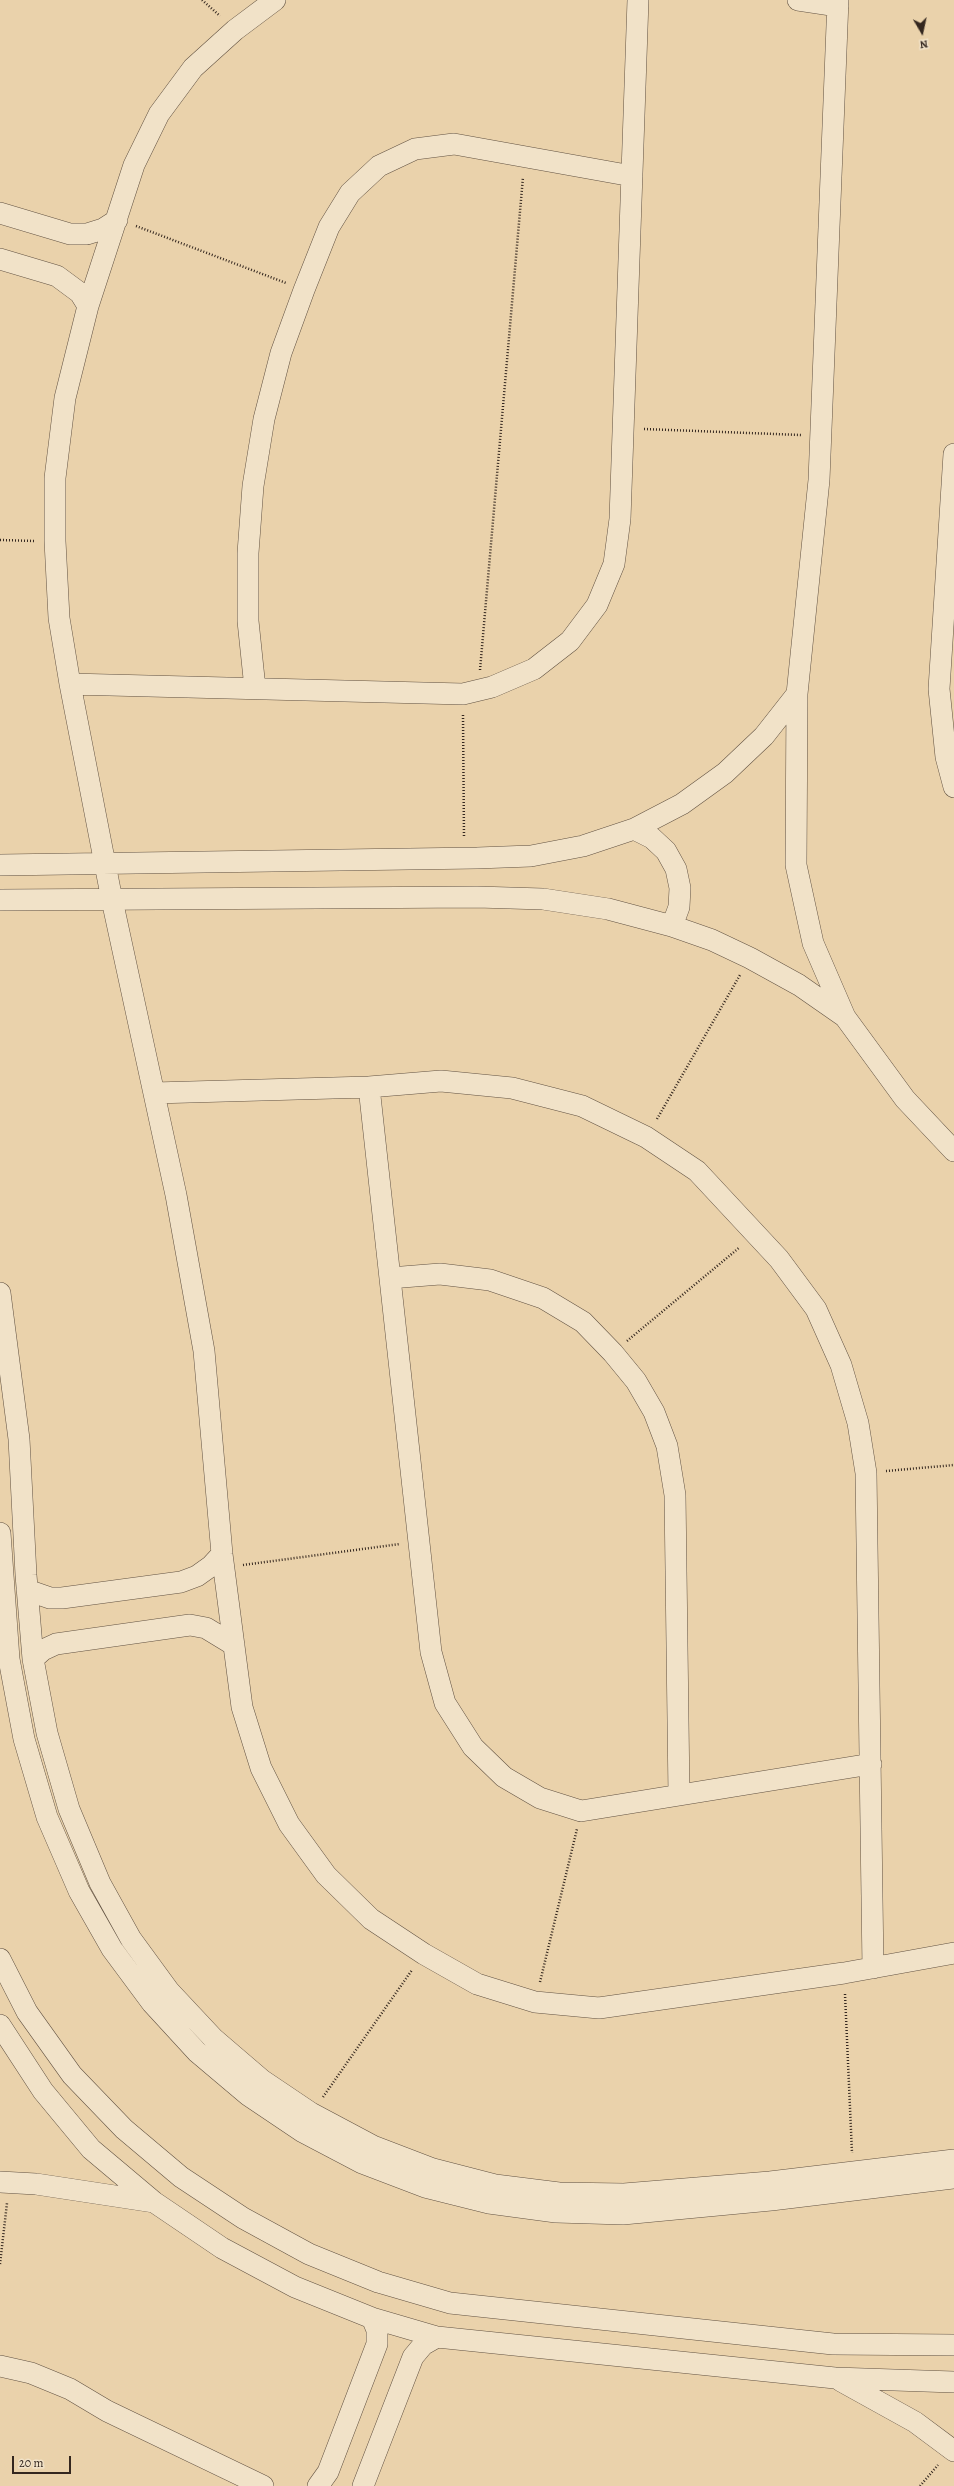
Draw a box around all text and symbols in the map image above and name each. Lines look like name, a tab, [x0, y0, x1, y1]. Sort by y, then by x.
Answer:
north arrow	[902, 12, 942, 52]
text: N	[919, 36, 929, 52]
scale bar	[14, 2448, 73, 2474]
text: 20 m	[19, 2455, 43, 2471]

